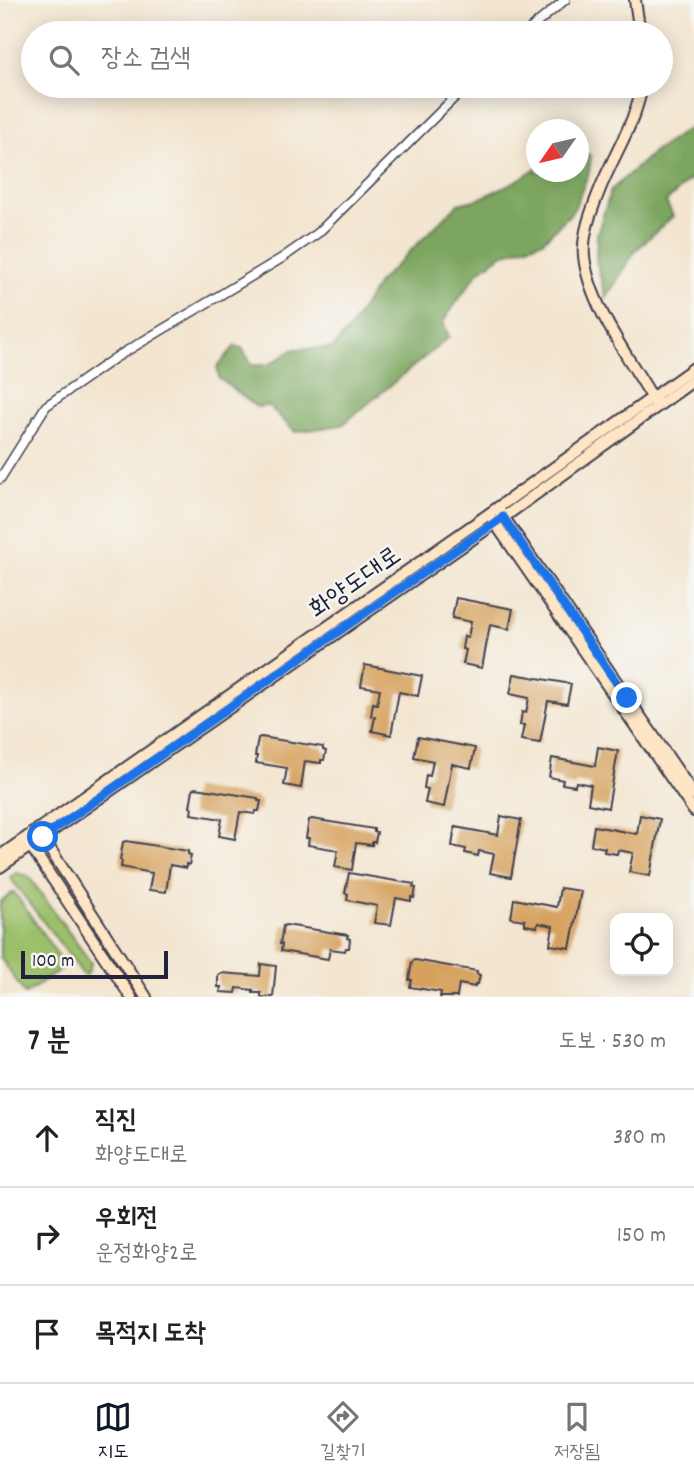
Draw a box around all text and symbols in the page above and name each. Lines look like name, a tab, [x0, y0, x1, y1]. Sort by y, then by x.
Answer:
search box	[21, 21, 673, 98]
icon: search	[45, 41, 83, 79]
text: 장소 검색	[101, 41, 191, 78]
north arrow	[526, 119, 589, 182]
street label: 화양도대로	[303, 539, 409, 629]
route end	[611, 682, 642, 713]
route start	[27, 821, 58, 852]
map controls	[610, 913, 673, 976]
button: locate	[610, 913, 673, 976]
scale bar	[21, 948, 168, 980]
text: 100 m	[32, 949, 74, 976]
text: 7 분	[28, 1022, 71, 1065]
text: 도보 · 530 m	[559, 1026, 666, 1059]
text: 직진	[95, 1103, 137, 1140]
icon: ahead	[28, 1119, 66, 1157]
text: 380 m	[613, 1122, 666, 1155]
text: 화양도대로	[95, 1140, 188, 1173]
text: 우회전	[95, 1201, 158, 1238]
icon: right	[28, 1217, 66, 1255]
text: 150 m	[617, 1220, 666, 1253]
text: 운정화양2로	[95, 1238, 198, 1271]
icon: arrive	[28, 1315, 66, 1353]
text: 목적지 도착	[95, 1316, 206, 1353]
tab: 지도	[94, 1398, 132, 1467]
tab: 길찾기	[320, 1398, 366, 1467]
tab: 저장됨	[554, 1398, 600, 1467]

